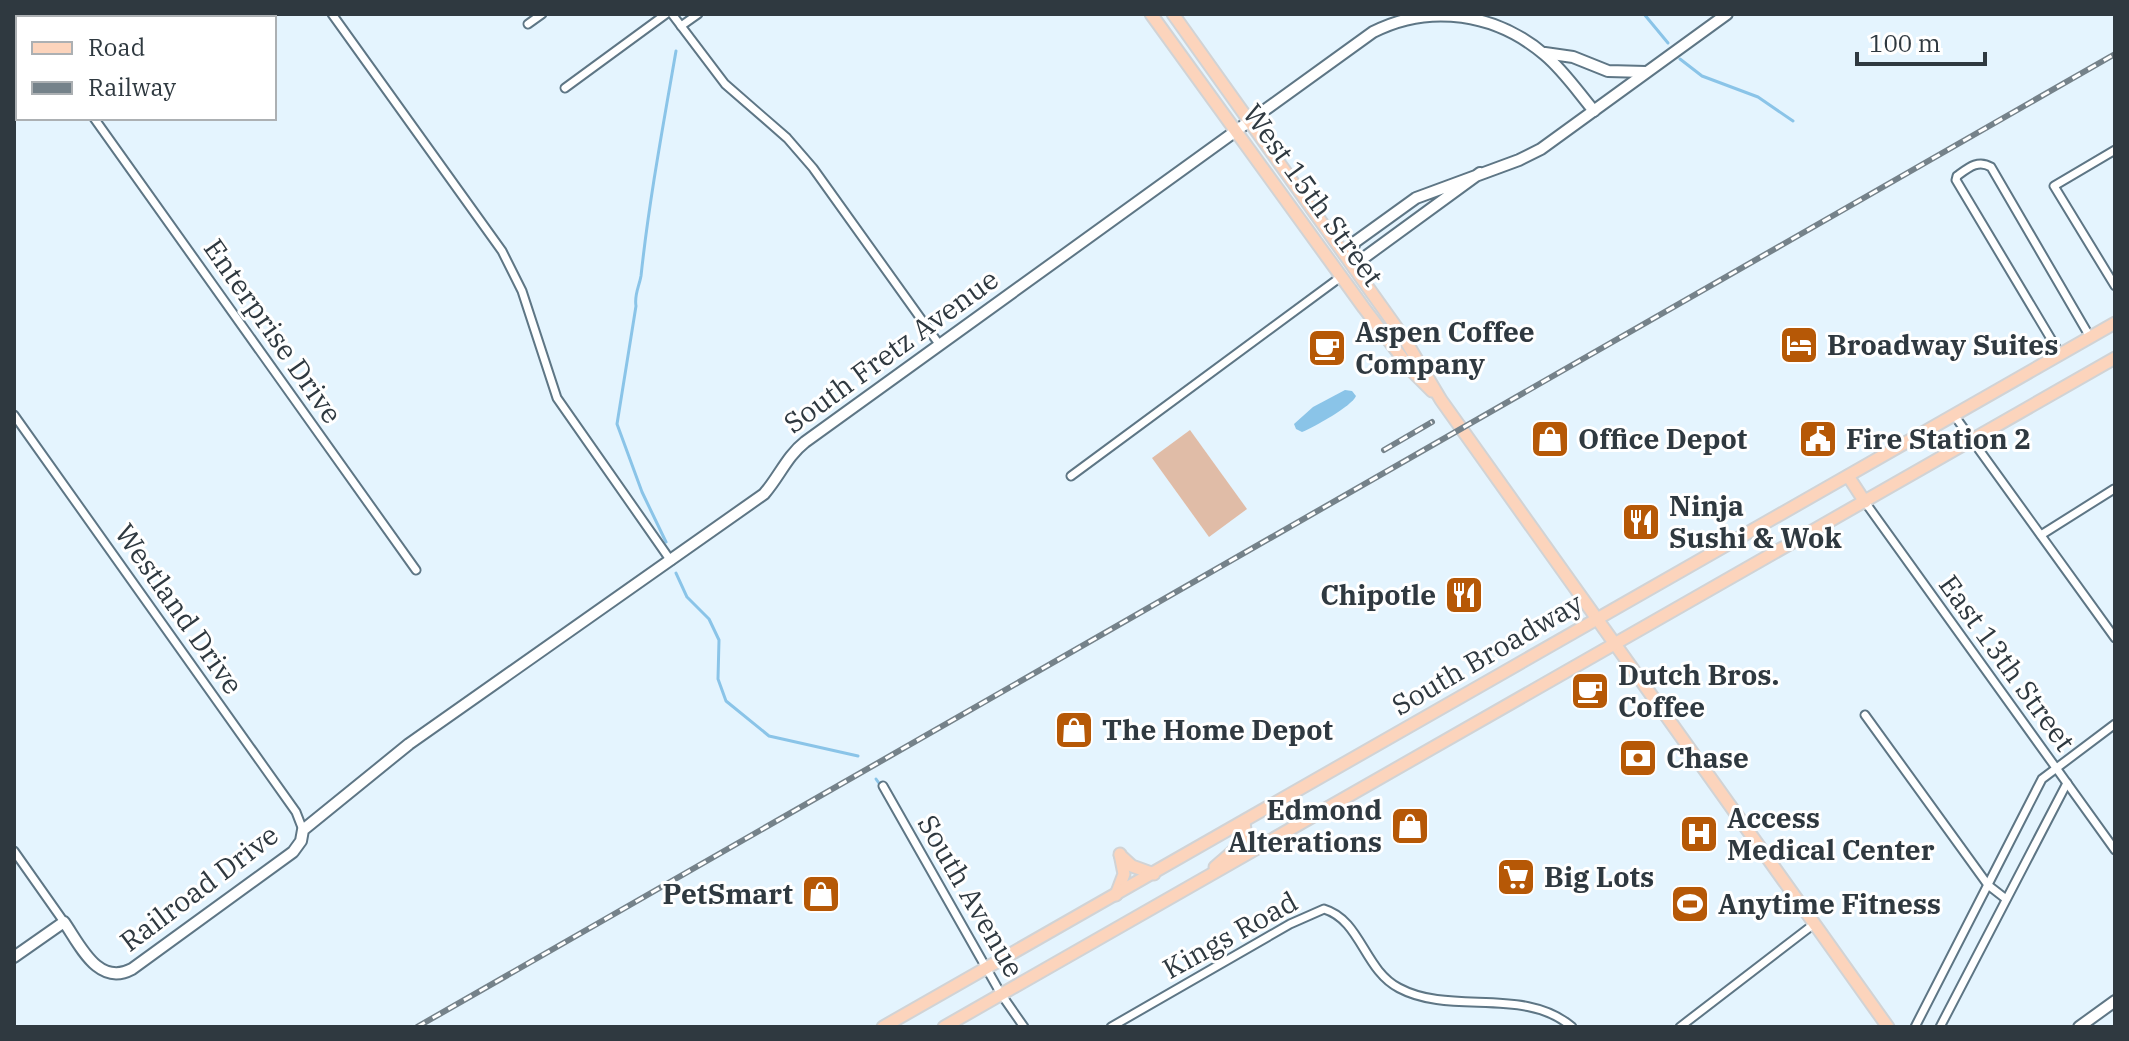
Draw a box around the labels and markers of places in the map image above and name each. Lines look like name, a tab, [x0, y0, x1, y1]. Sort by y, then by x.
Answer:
place label: Aspen Coffee Company	[1355, 313, 1535, 382]
hotel icon: Broadway Suites	[1778, 324, 1820, 366]
place label: Broadway Suites	[1827, 326, 2058, 363]
cafe icon: Aspen Coffee Company	[1306, 327, 1348, 369]
shop icon: Office Depot	[1529, 418, 1571, 460]
public building icon: Fire Station 2	[1797, 418, 1839, 460]
place label: Office Depot	[1578, 420, 1747, 457]
place label: Fire Station 2	[1846, 420, 2031, 457]
place label: Ninja Sushi & Wok	[1669, 487, 1842, 556]
restaurant icon: Ninja Sushi & Wok	[1620, 501, 1662, 543]
restaurant icon: Chipotle	[1443, 574, 1485, 616]
place label: Chipotle	[1320, 576, 1436, 613]
place label: Dutch Bros. Coffee	[1618, 656, 1779, 725]
cafe icon: Dutch Bros. Coffee	[1569, 670, 1611, 712]
shop icon: The Home Depot	[1053, 709, 1095, 751]
place label: The Home Depot	[1102, 711, 1333, 748]
bank icon: Chase	[1617, 737, 1659, 779]
place label: Chase	[1666, 739, 1749, 776]
place label: Edmond Alterations	[1228, 791, 1382, 860]
place label: Access Medical Center	[1727, 799, 1935, 868]
shop icon: Edmond Alterations	[1389, 805, 1431, 847]
hospital icon: Access Medical Center	[1678, 813, 1720, 855]
supermarket icon: Big Lots	[1495, 856, 1537, 898]
place label: Big Lots	[1544, 858, 1654, 895]
shop icon: PetSmart	[800, 873, 842, 915]
place label: PetSmart	[663, 875, 793, 912]
sports icon: Anytime Fitness	[1669, 883, 1711, 925]
place label: Anytime Fitness	[1718, 885, 1941, 922]

